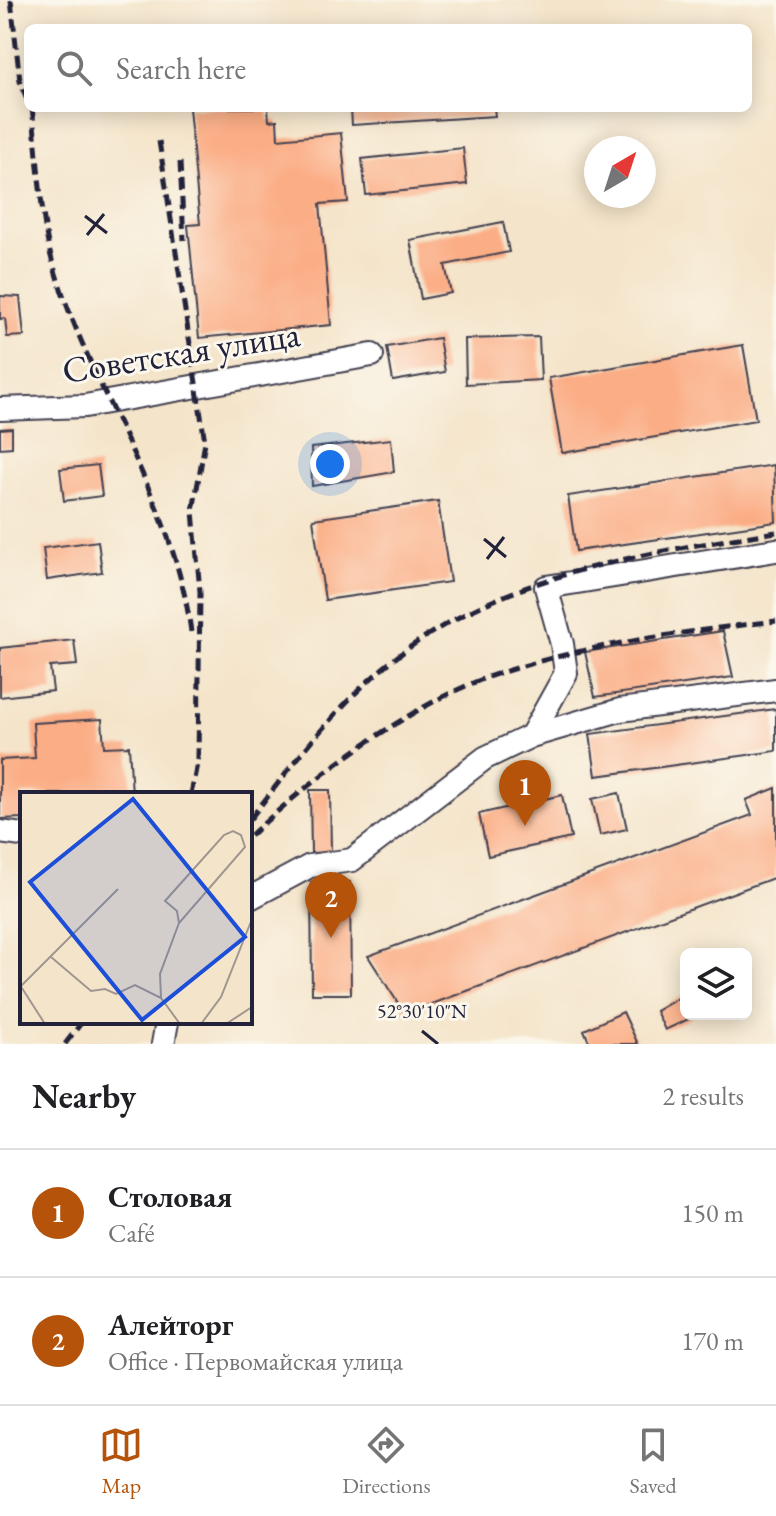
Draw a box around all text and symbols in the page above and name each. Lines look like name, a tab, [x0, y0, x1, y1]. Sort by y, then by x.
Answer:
search box	[24, 24, 752, 112]
icon: search	[52, 46, 96, 90]
text: Search here	[116, 49, 246, 88]
north arrow	[584, 136, 656, 208]
street label: Советская улица	[59, 310, 304, 394]
your location	[310, 444, 350, 484]
pin: 1	[499, 760, 551, 826]
inset map	[20, 792, 252, 1024]
pin: 2	[305, 872, 357, 938]
map controls	[680, 948, 752, 1020]
button: layers	[680, 948, 752, 1020]
text: 52°30'10"N	[377, 998, 467, 1024]
text: Nearby	[32, 1074, 136, 1118]
text: 2 results	[663, 1079, 744, 1113]
text: Столовая	[108, 1177, 232, 1216]
text: 1	[51, 1196, 65, 1230]
text: 150 m	[681, 1196, 744, 1230]
text: Café	[108, 1216, 155, 1250]
text: Алейторг	[108, 1305, 233, 1344]
text: 2	[51, 1324, 65, 1358]
text: 170 m	[681, 1324, 744, 1358]
text: Office · Первомайская улица	[108, 1344, 403, 1378]
tab: Map	[99, 1423, 143, 1500]
tab: Directions	[342, 1423, 431, 1500]
tab: Saved	[629, 1423, 677, 1500]

